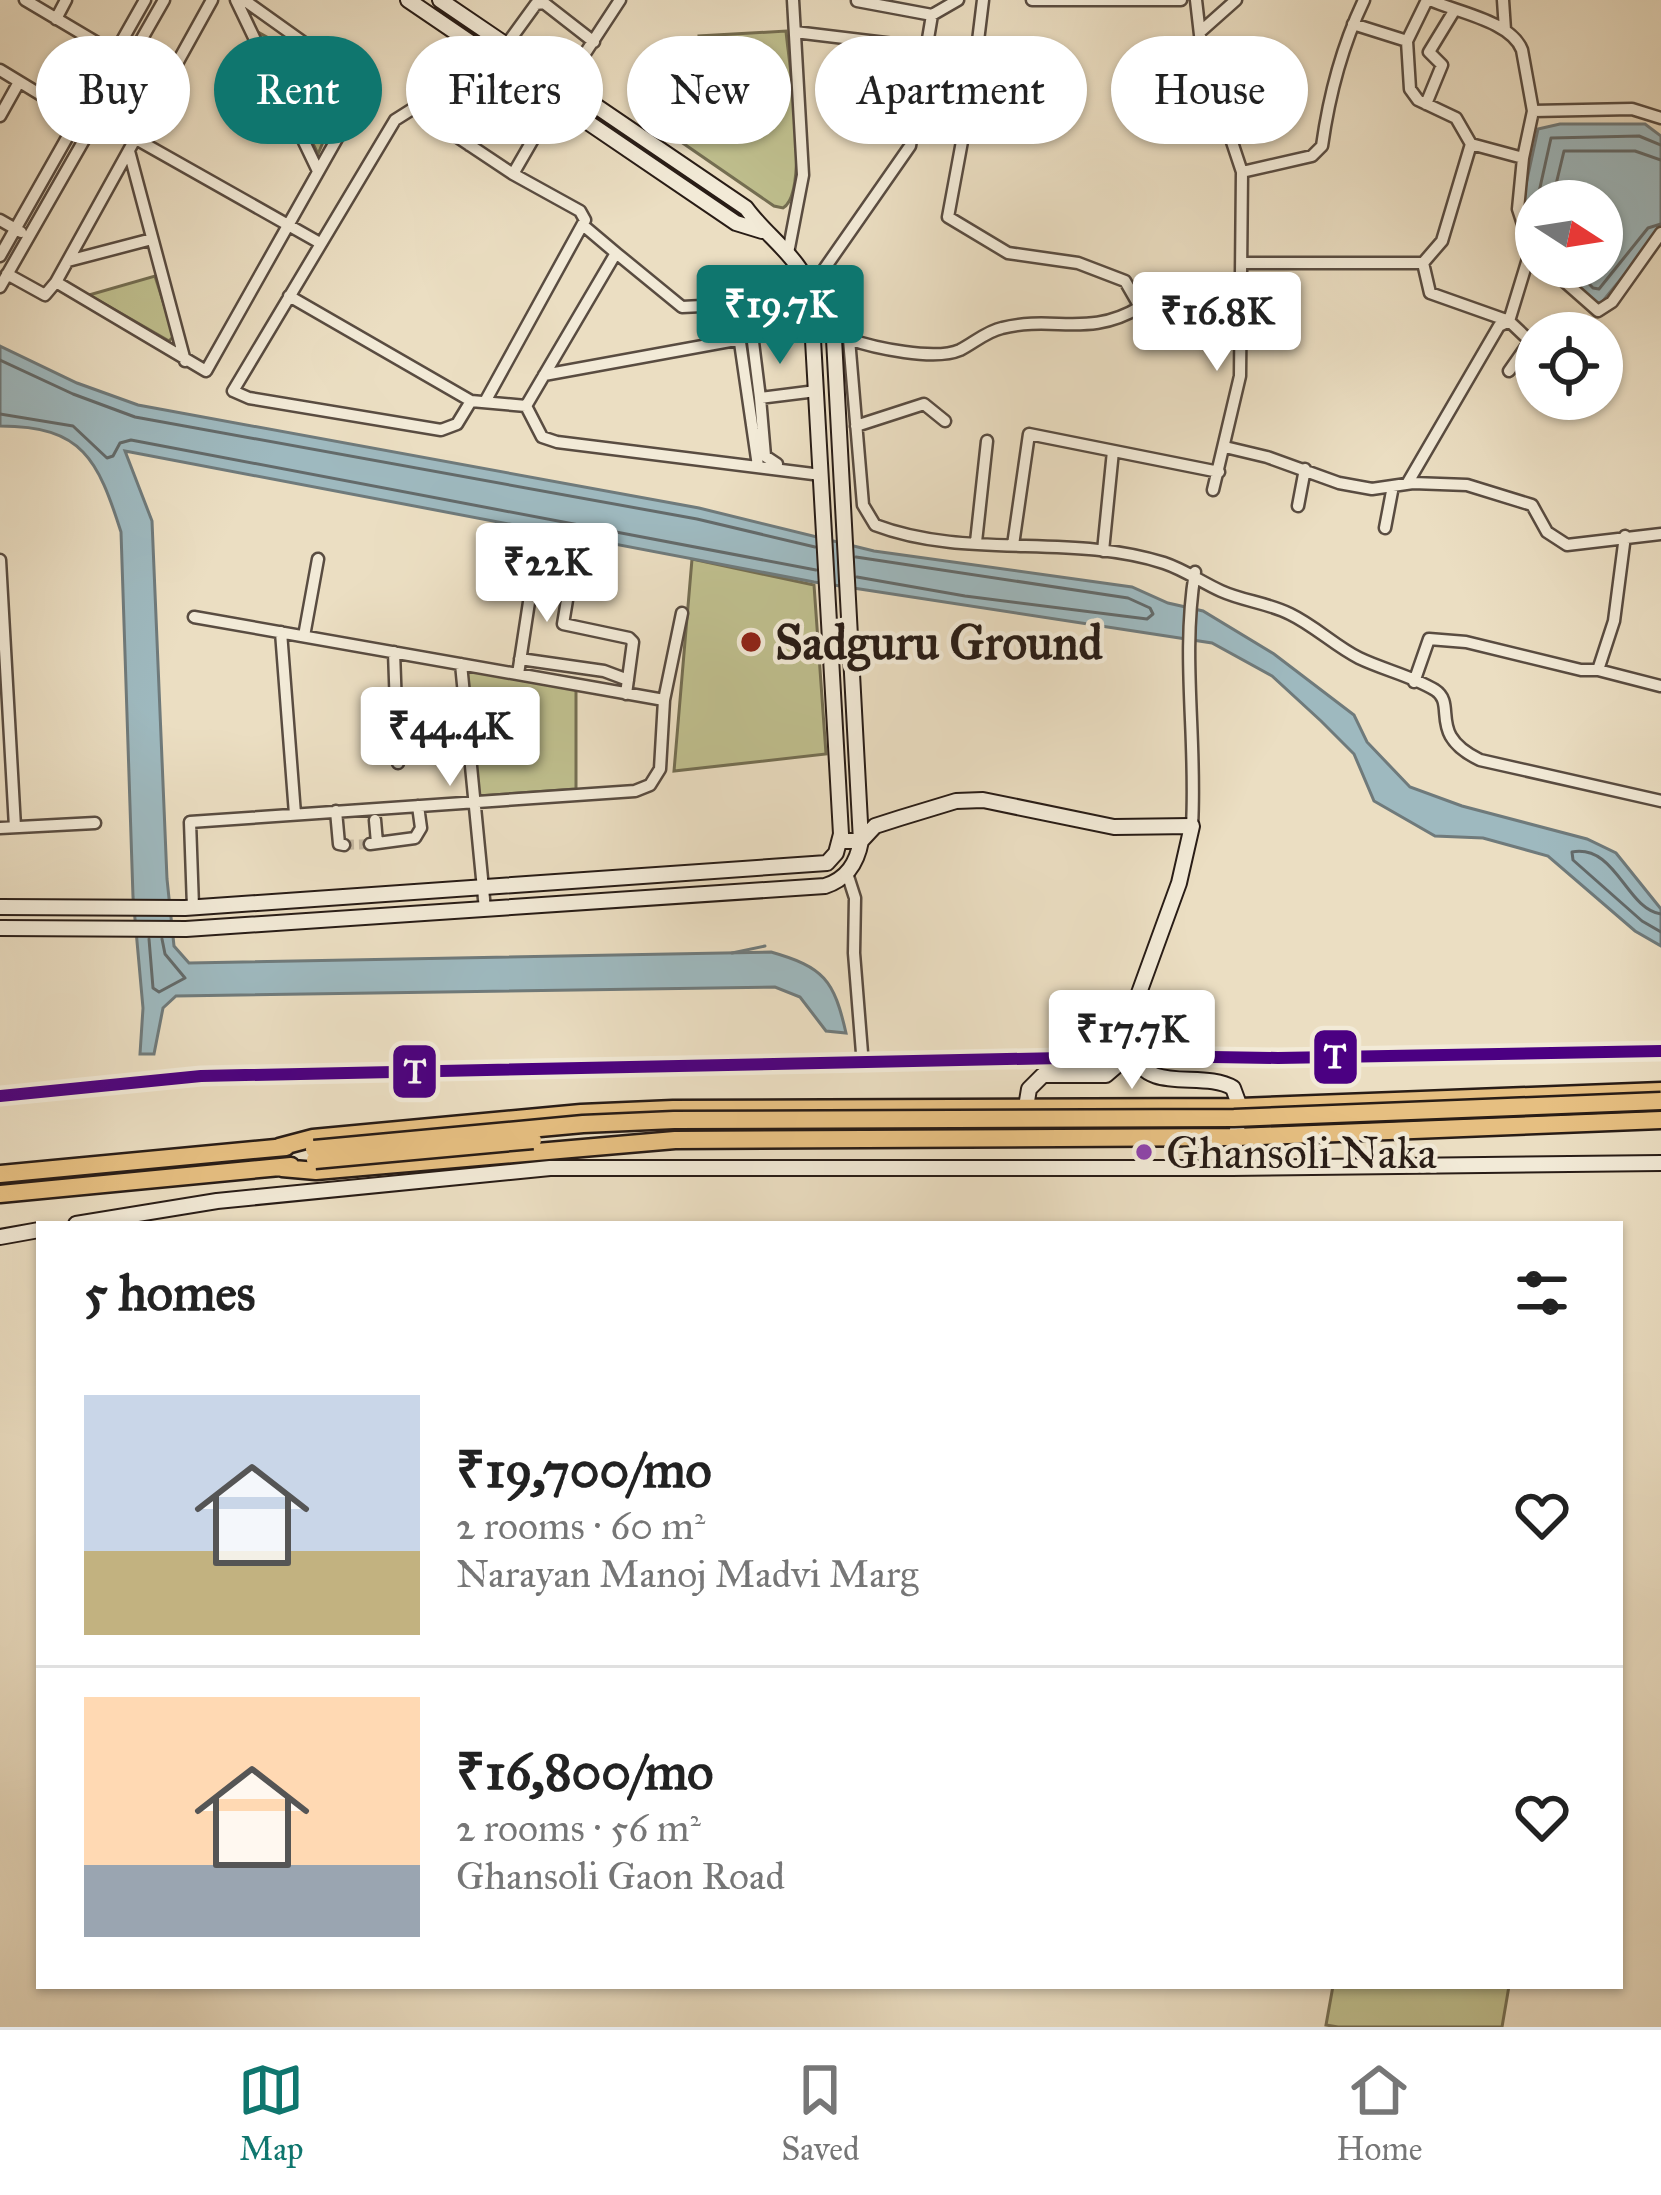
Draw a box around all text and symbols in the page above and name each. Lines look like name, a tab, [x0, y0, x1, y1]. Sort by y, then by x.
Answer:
chip: Buy	[36, 36, 190, 144]
chip: Rent	[214, 36, 382, 144]
chip: Filters	[406, 36, 603, 144]
chip: New	[627, 36, 791, 144]
chip: Apartment	[815, 36, 1087, 144]
chip: House	[1111, 36, 1308, 144]
north arrow	[1515, 180, 1623, 288]
map controls	[1515, 180, 1623, 420]
pin: ₹19.7K	[682, 265, 878, 367]
pin: ₹16.8K	[1119, 272, 1315, 374]
text: ₹19.7K	[724, 280, 836, 328]
text: ₹16.8K	[1160, 287, 1274, 335]
button: locate	[1515, 312, 1623, 420]
pin: ₹22K	[476, 523, 618, 625]
text: ₹22K	[503, 538, 591, 586]
place label: Sadguru Ground	[775, 613, 1104, 672]
marker: Sadguru Ground	[738, 629, 764, 655]
pin: ₹44.4K	[352, 687, 548, 789]
text: ₹44.4K	[388, 702, 512, 750]
pin: ₹17.7K	[1034, 990, 1230, 1092]
text: ₹17.7K	[1076, 1005, 1188, 1053]
line badge: T	[1312, 1028, 1359, 1086]
text: T	[1324, 1037, 1347, 1077]
line badge: T	[391, 1043, 438, 1100]
text: T	[404, 1052, 427, 1092]
place label: Ghansoli Naka	[1166, 1125, 1437, 1180]
marker: Ghansoli Naka	[1133, 1141, 1155, 1163]
icon: filters	[1509, 1260, 1575, 1326]
text: 5 homes	[84, 1262, 255, 1324]
text: ₹19,700/mo	[456, 1439, 712, 1501]
icon: home	[180, 1443, 324, 1587]
icon: heart	[1509, 1482, 1575, 1548]
text: 2 rooms · 60 m²	[456, 1502, 705, 1550]
text: Narayan Manoj Madvi Marg	[456, 1550, 919, 1598]
text: ₹16,800/mo	[456, 1741, 713, 1803]
icon: home	[180, 1745, 324, 1889]
icon: heart	[1509, 1784, 1575, 1850]
text: 2 rooms · 56 m²	[456, 1804, 701, 1852]
text: Ghansoli Gaon Road	[456, 1852, 785, 1900]
tab: Map	[238, 2057, 304, 2169]
tab: Saved	[781, 2057, 860, 2169]
tab: Home	[1336, 2057, 1423, 2169]

